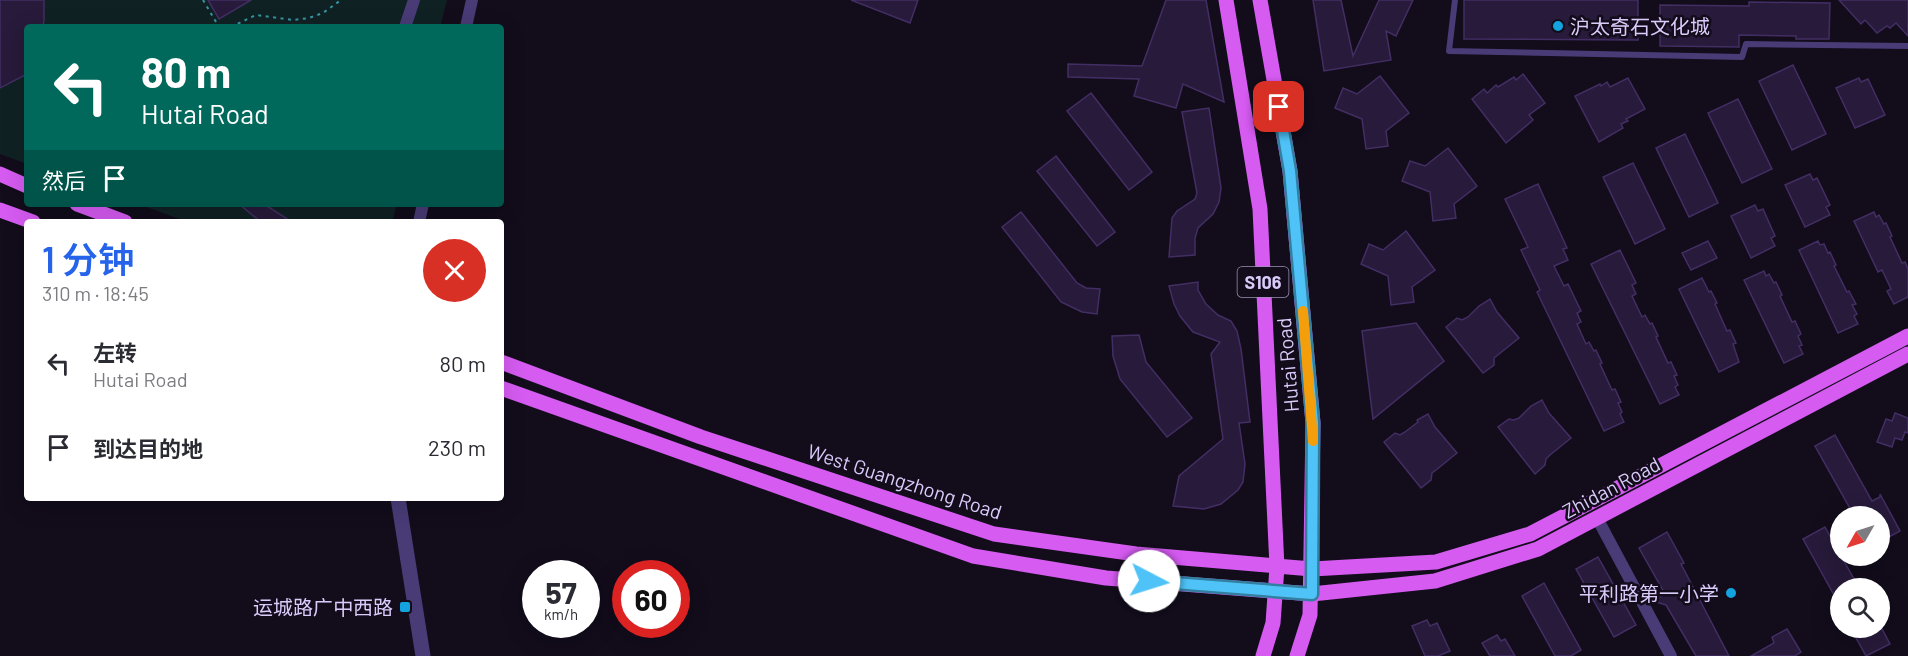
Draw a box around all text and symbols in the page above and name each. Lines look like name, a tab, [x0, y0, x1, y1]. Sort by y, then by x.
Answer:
place label: 沪太奇石文化城	[1570, 14, 1710, 38]
marker: 沪太奇石文化城	[1551, 19, 1565, 33]
text: 80 m	[141, 46, 231, 96]
icon: left	[42, 48, 120, 126]
pin	[1253, 81, 1304, 132]
icon: arrive	[1262, 90, 1295, 123]
text: Hutai Road	[141, 97, 269, 129]
icon: arrive	[98, 162, 131, 195]
text: 然后	[42, 167, 86, 193]
text: 1 分钟	[42, 237, 134, 280]
button: close	[423, 239, 486, 302]
road number: S106	[1238, 267, 1288, 297]
text: 310 m · 18:45	[42, 281, 149, 305]
street label: Hutai Road	[1271, 317, 1303, 413]
text: 左转	[93, 339, 137, 365]
icon: left	[42, 347, 75, 380]
text: 80 m	[440, 350, 486, 376]
text: Hutai Road	[93, 367, 188, 391]
icon: arrive	[42, 431, 75, 464]
text: 230 m	[428, 434, 486, 460]
text: 到达目的地	[93, 435, 203, 461]
street label: West Guangzhong Road	[805, 438, 1005, 524]
street label: Zhidan Road	[1558, 451, 1664, 523]
north arrow	[1830, 506, 1890, 566]
map controls	[1830, 506, 1890, 638]
position arrow	[1117, 549, 1181, 613]
speed limit sign: 60	[612, 560, 690, 638]
text: 57	[545, 574, 577, 610]
button: search	[1830, 578, 1890, 638]
place label: 平利路第一小学	[1579, 581, 1719, 605]
marker: 平利路第一小学	[1724, 586, 1738, 600]
place label: 运城路广中西路	[253, 595, 393, 619]
marker: 运城路广中西路	[398, 600, 412, 614]
text: km/h	[544, 605, 578, 623]

